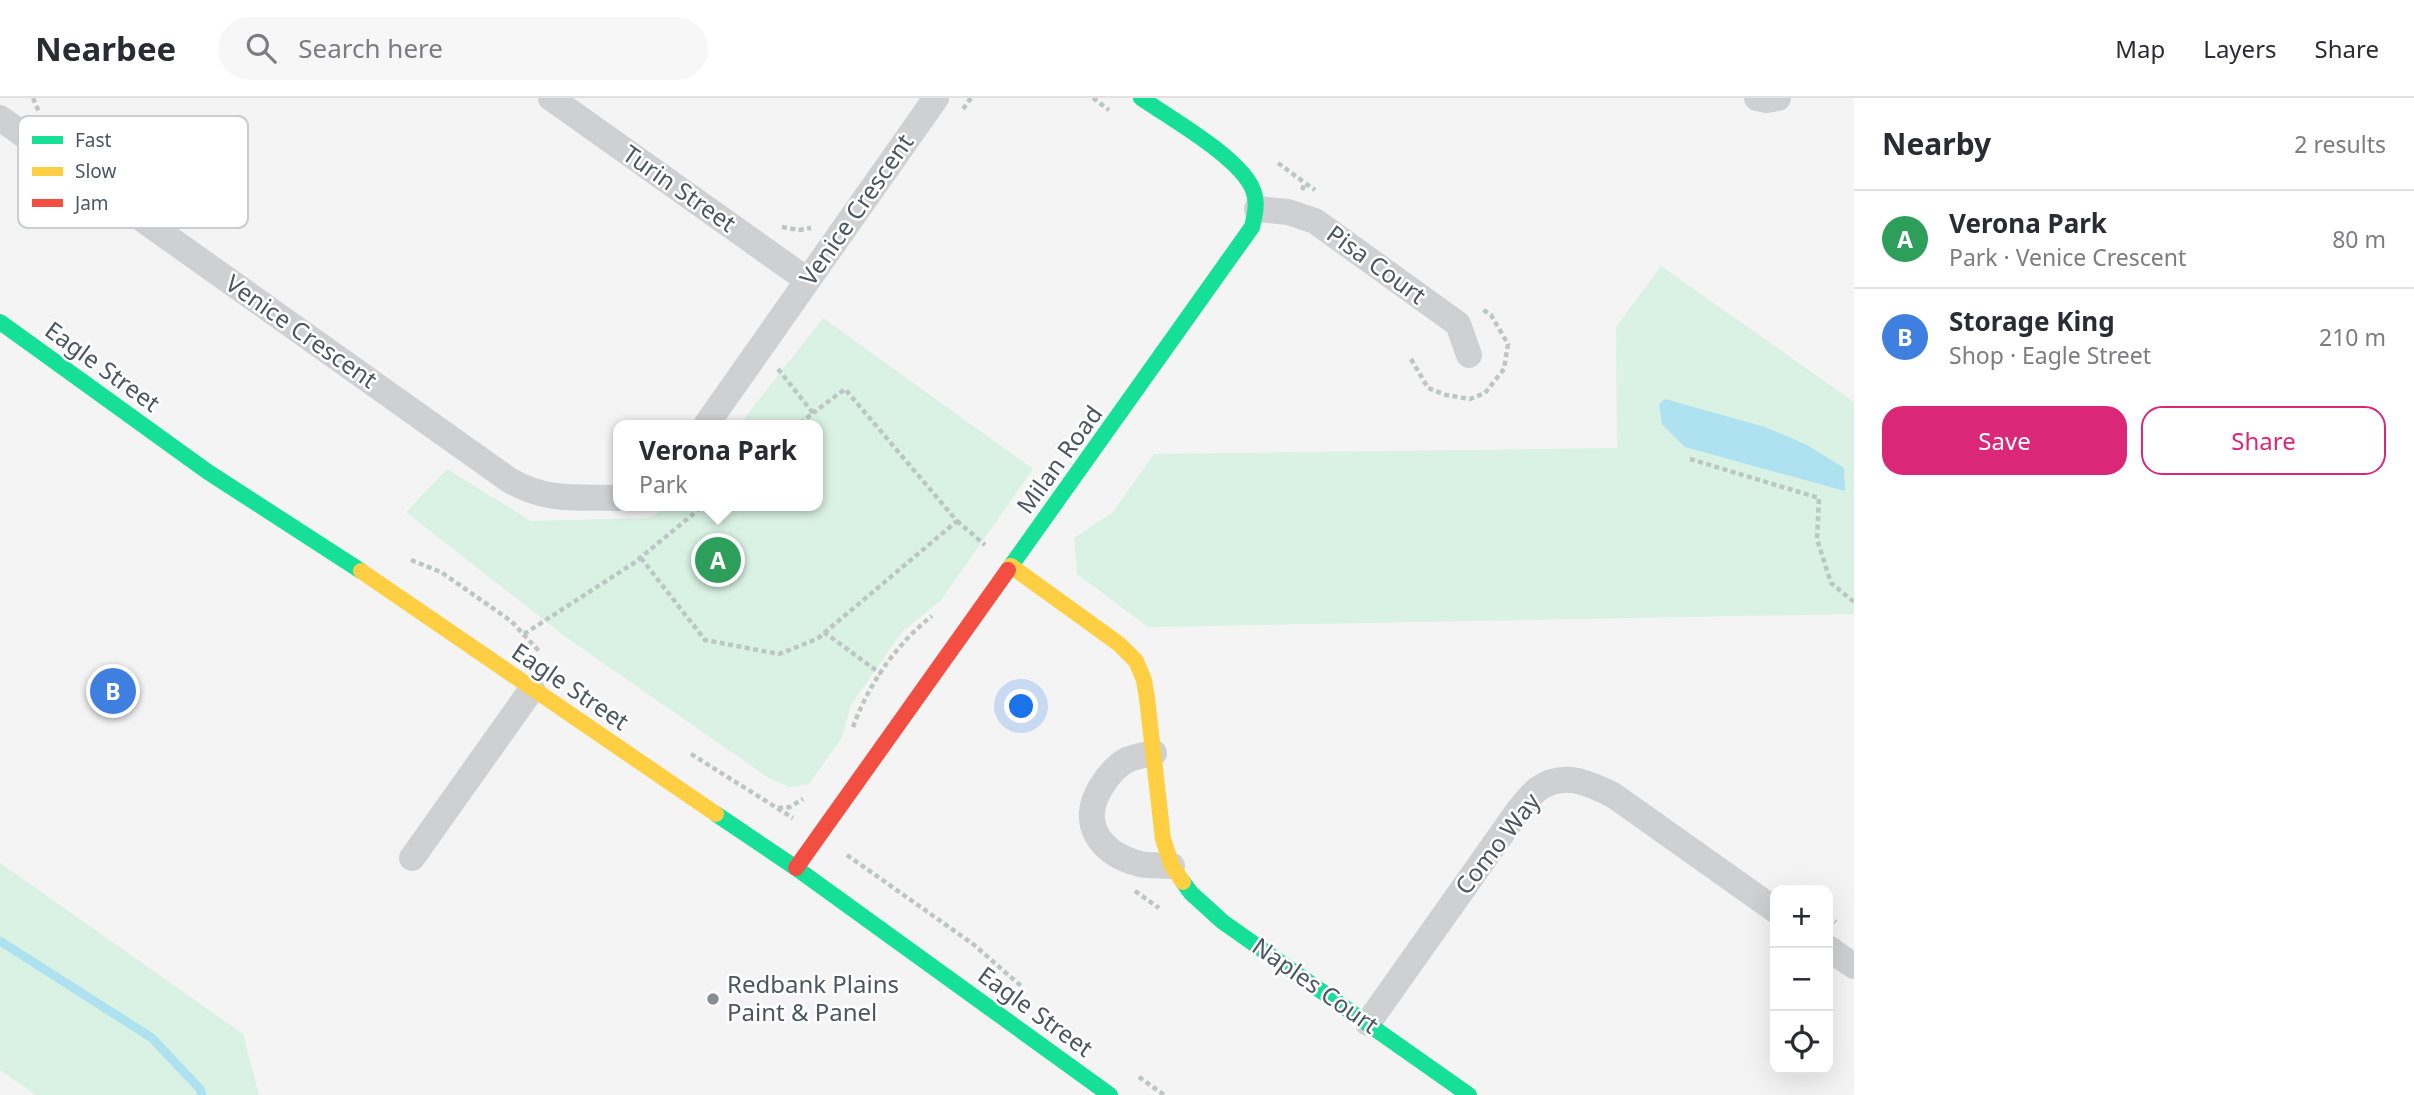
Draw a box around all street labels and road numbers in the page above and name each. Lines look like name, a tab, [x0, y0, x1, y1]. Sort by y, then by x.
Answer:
street label: Venice Crescent	[791, 127, 921, 291]
street label: Turin Street	[617, 137, 743, 239]
street label: Pisa Court	[1321, 217, 1433, 311]
street label: Venice Crescent	[220, 266, 384, 396]
street label: Eagle Street	[39, 313, 167, 419]
street label: Milan Road	[1008, 398, 1109, 520]
street label: Eagle Street	[506, 634, 636, 737]
street label: Como Way	[1447, 785, 1547, 901]
street label: Naples Court	[1246, 929, 1386, 1041]
street label: Eagle Street	[972, 958, 1100, 1064]

